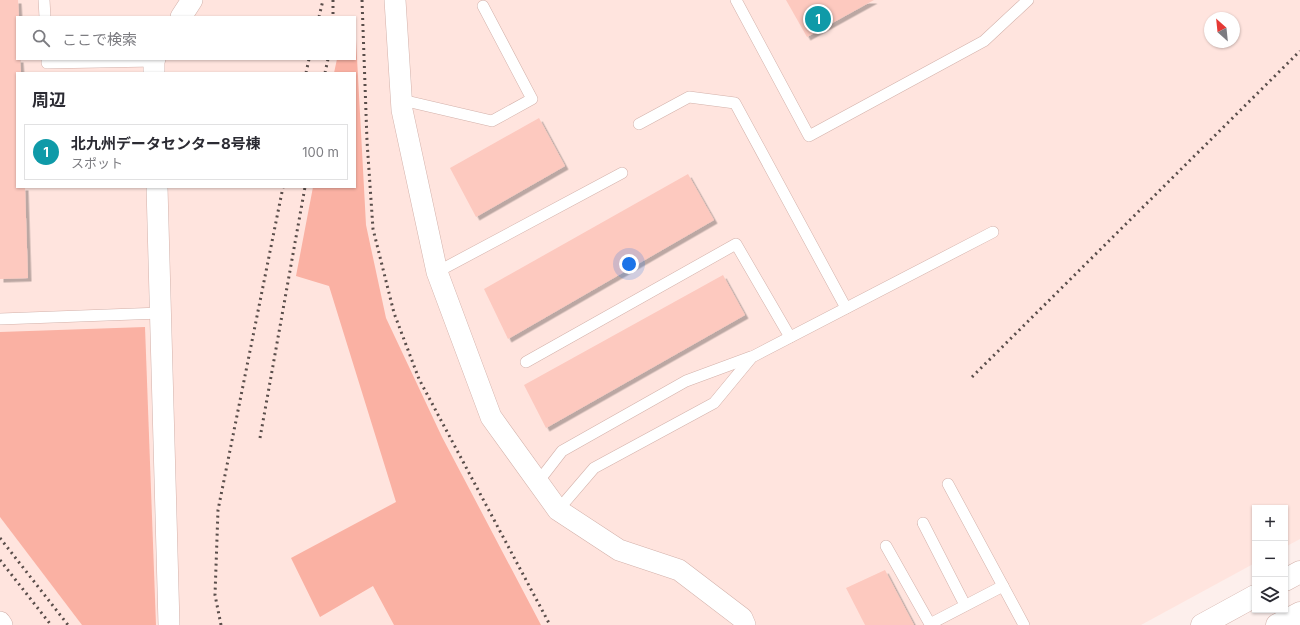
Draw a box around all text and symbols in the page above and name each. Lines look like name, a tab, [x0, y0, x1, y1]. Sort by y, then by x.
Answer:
pin: 1	[805, 4, 831, 34]
north arrow	[1204, 12, 1240, 48]
search box	[16, 16, 356, 60]
icon: search	[30, 27, 52, 49]
text: ここで検索	[62, 30, 137, 49]
text: 周辺	[32, 90, 66, 110]
text: 北九州データセンター8号棟	[71, 134, 261, 153]
text: 1	[43, 144, 49, 160]
text: 100 m	[302, 144, 339, 160]
text: スポット	[71, 155, 123, 171]
your location	[619, 254, 639, 274]
map controls	[1252, 505, 1288, 613]
button: +	[1252, 505, 1288, 541]
button: −	[1252, 541, 1288, 577]
button: layers	[1252, 577, 1288, 613]

